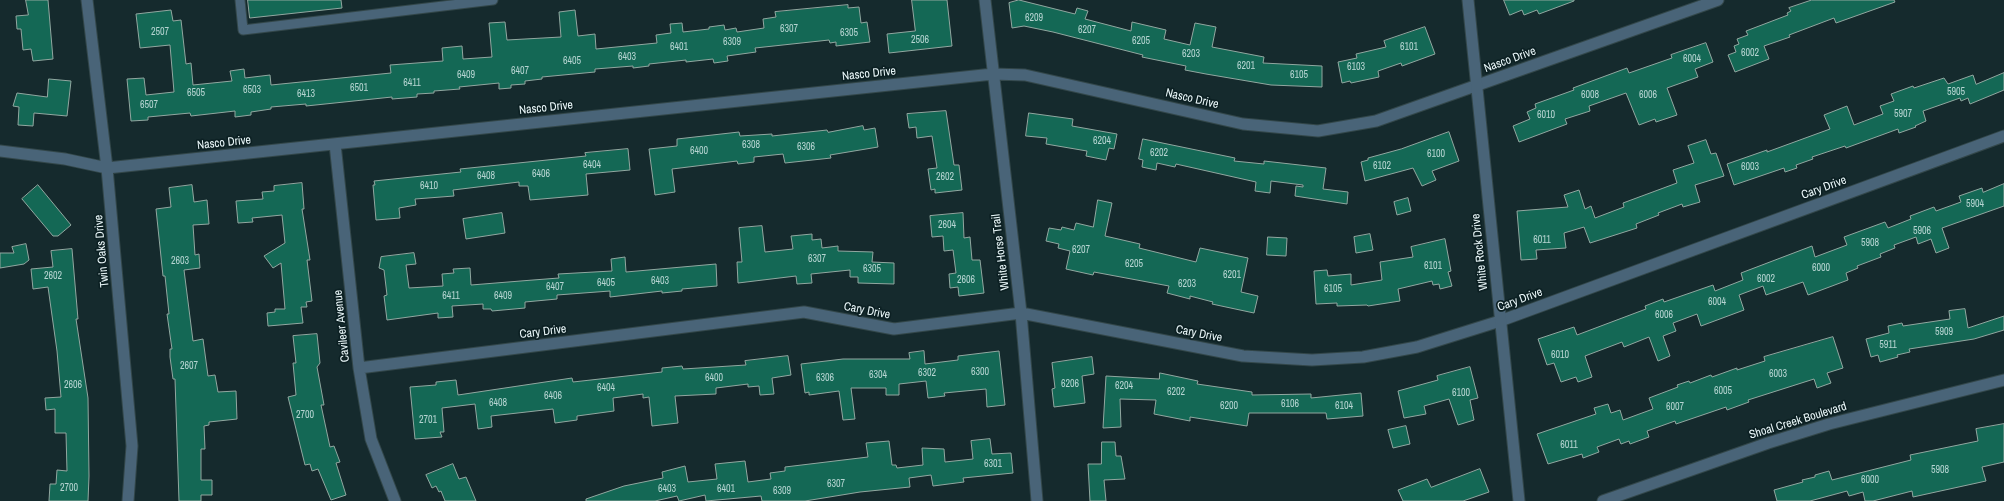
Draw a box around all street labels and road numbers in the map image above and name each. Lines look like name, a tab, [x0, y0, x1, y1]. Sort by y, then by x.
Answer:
street label: Nasco Drive	[1482, 44, 1538, 76]
street label: Nasco Drive	[841, 64, 897, 84]
street label: Nasco Drive	[1164, 86, 1220, 112]
street label: Nasco Drive	[518, 98, 574, 118]
street label: Nasco Drive	[196, 133, 252, 153]
street label: Cary Drive	[1799, 173, 1849, 203]
street label: White Horse Trail	[989, 213, 1013, 291]
street label: White Rock Drive	[1469, 213, 1491, 291]
street label: Twin Oaks Drive	[92, 214, 112, 288]
street label: Cary Drive	[1495, 285, 1545, 315]
street label: Cavileer Avenue	[331, 289, 353, 363]
street label: Cary Drive	[843, 299, 891, 323]
street label: Cary Drive	[519, 322, 567, 342]
street label: Cary Drive	[1175, 322, 1223, 346]
street label: Shoal Creek Boulevard	[1748, 399, 1848, 443]

